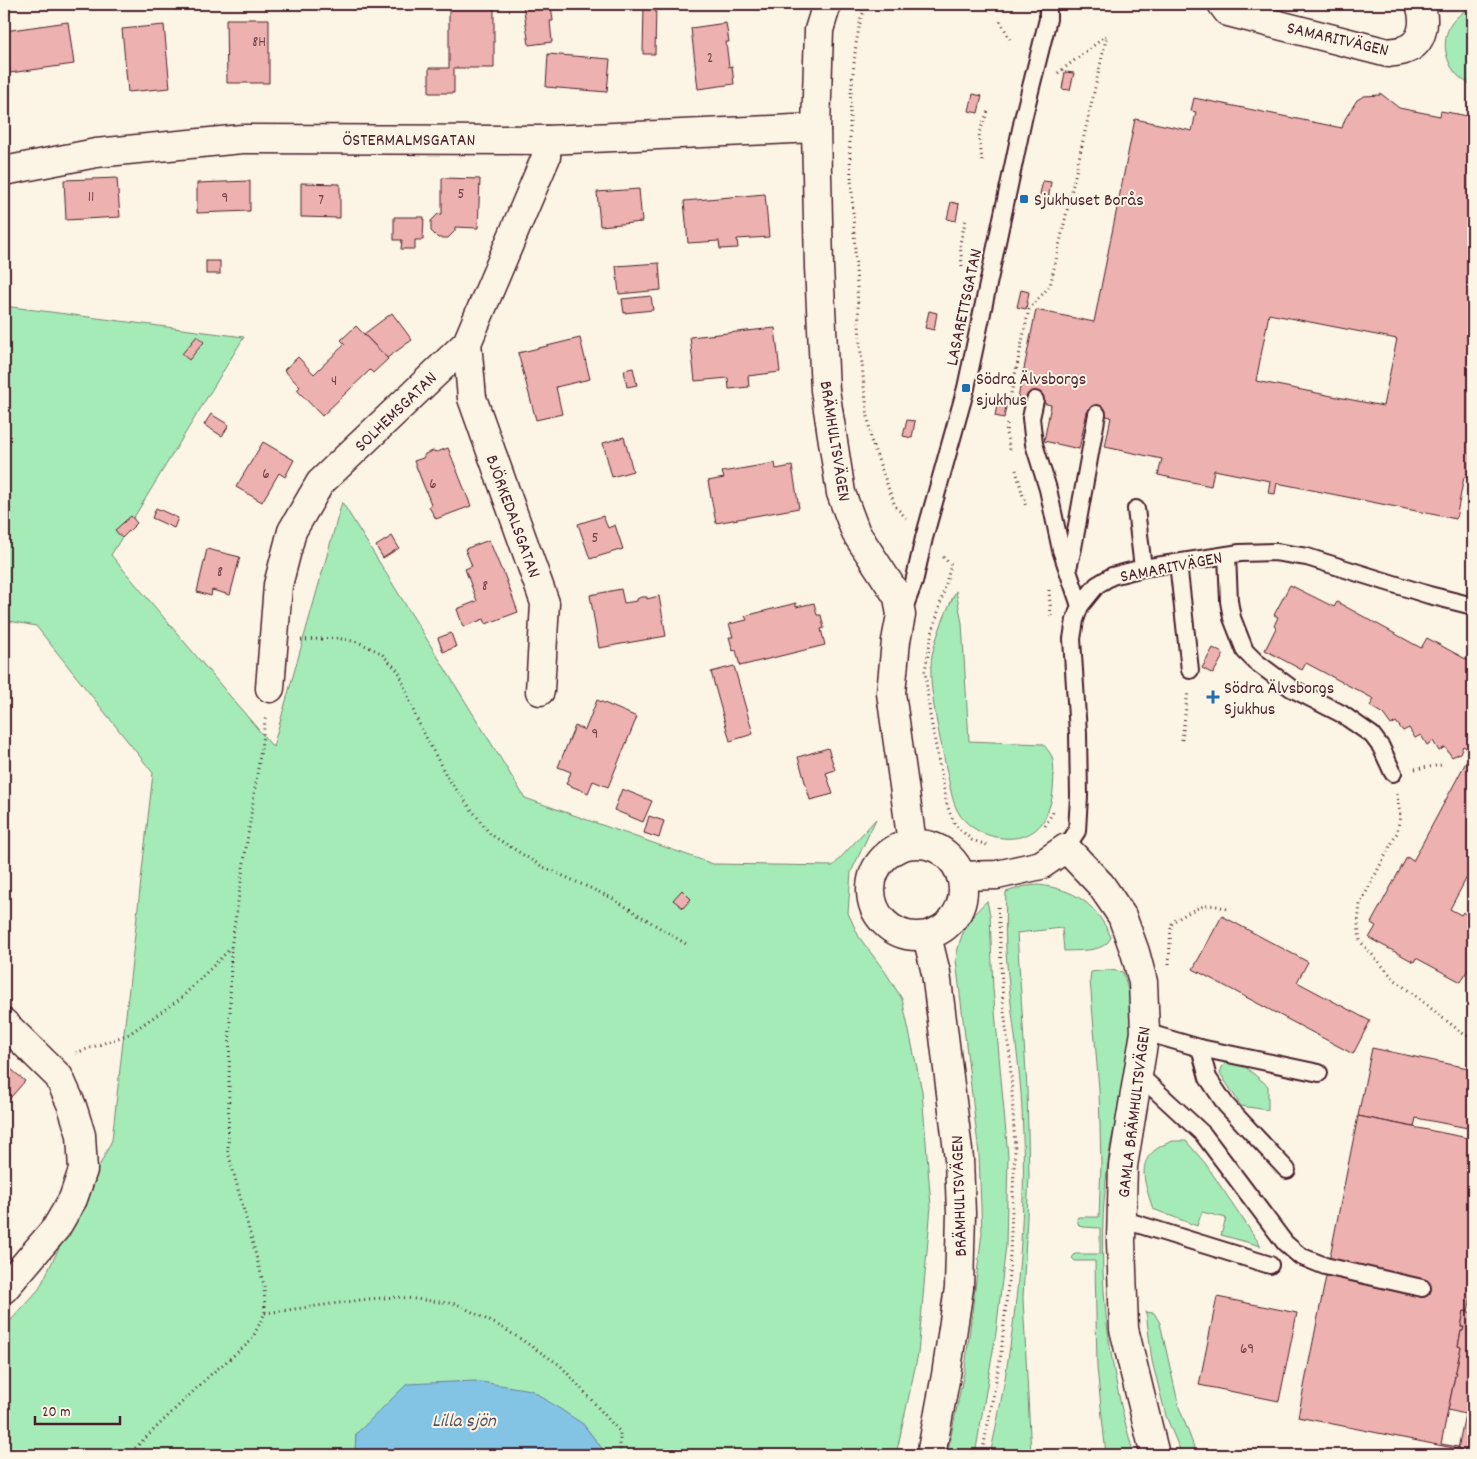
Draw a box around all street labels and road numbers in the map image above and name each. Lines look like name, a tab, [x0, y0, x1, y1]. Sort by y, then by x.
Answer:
street label: SAMARITVÄGEN	[1284, 17, 1391, 64]
street label: ÖSTERMALMSGATAN	[343, 129, 475, 154]
street label: LASARETTSGATAN	[941, 247, 990, 368]
street label: SOLHEMSGATAN	[350, 367, 444, 459]
street label: BRÄMHULTSVÄGEN	[812, 379, 855, 503]
street label: BJÖRKEDALSGATAN	[478, 452, 546, 582]
street label: SAMARITVÄGEN	[1118, 546, 1225, 591]
street label: GAMLA BRÄMHULTSVÄGEN	[1113, 1025, 1158, 1199]
street label: BRÄMHULTSVÄGEN	[946, 1135, 975, 1257]

